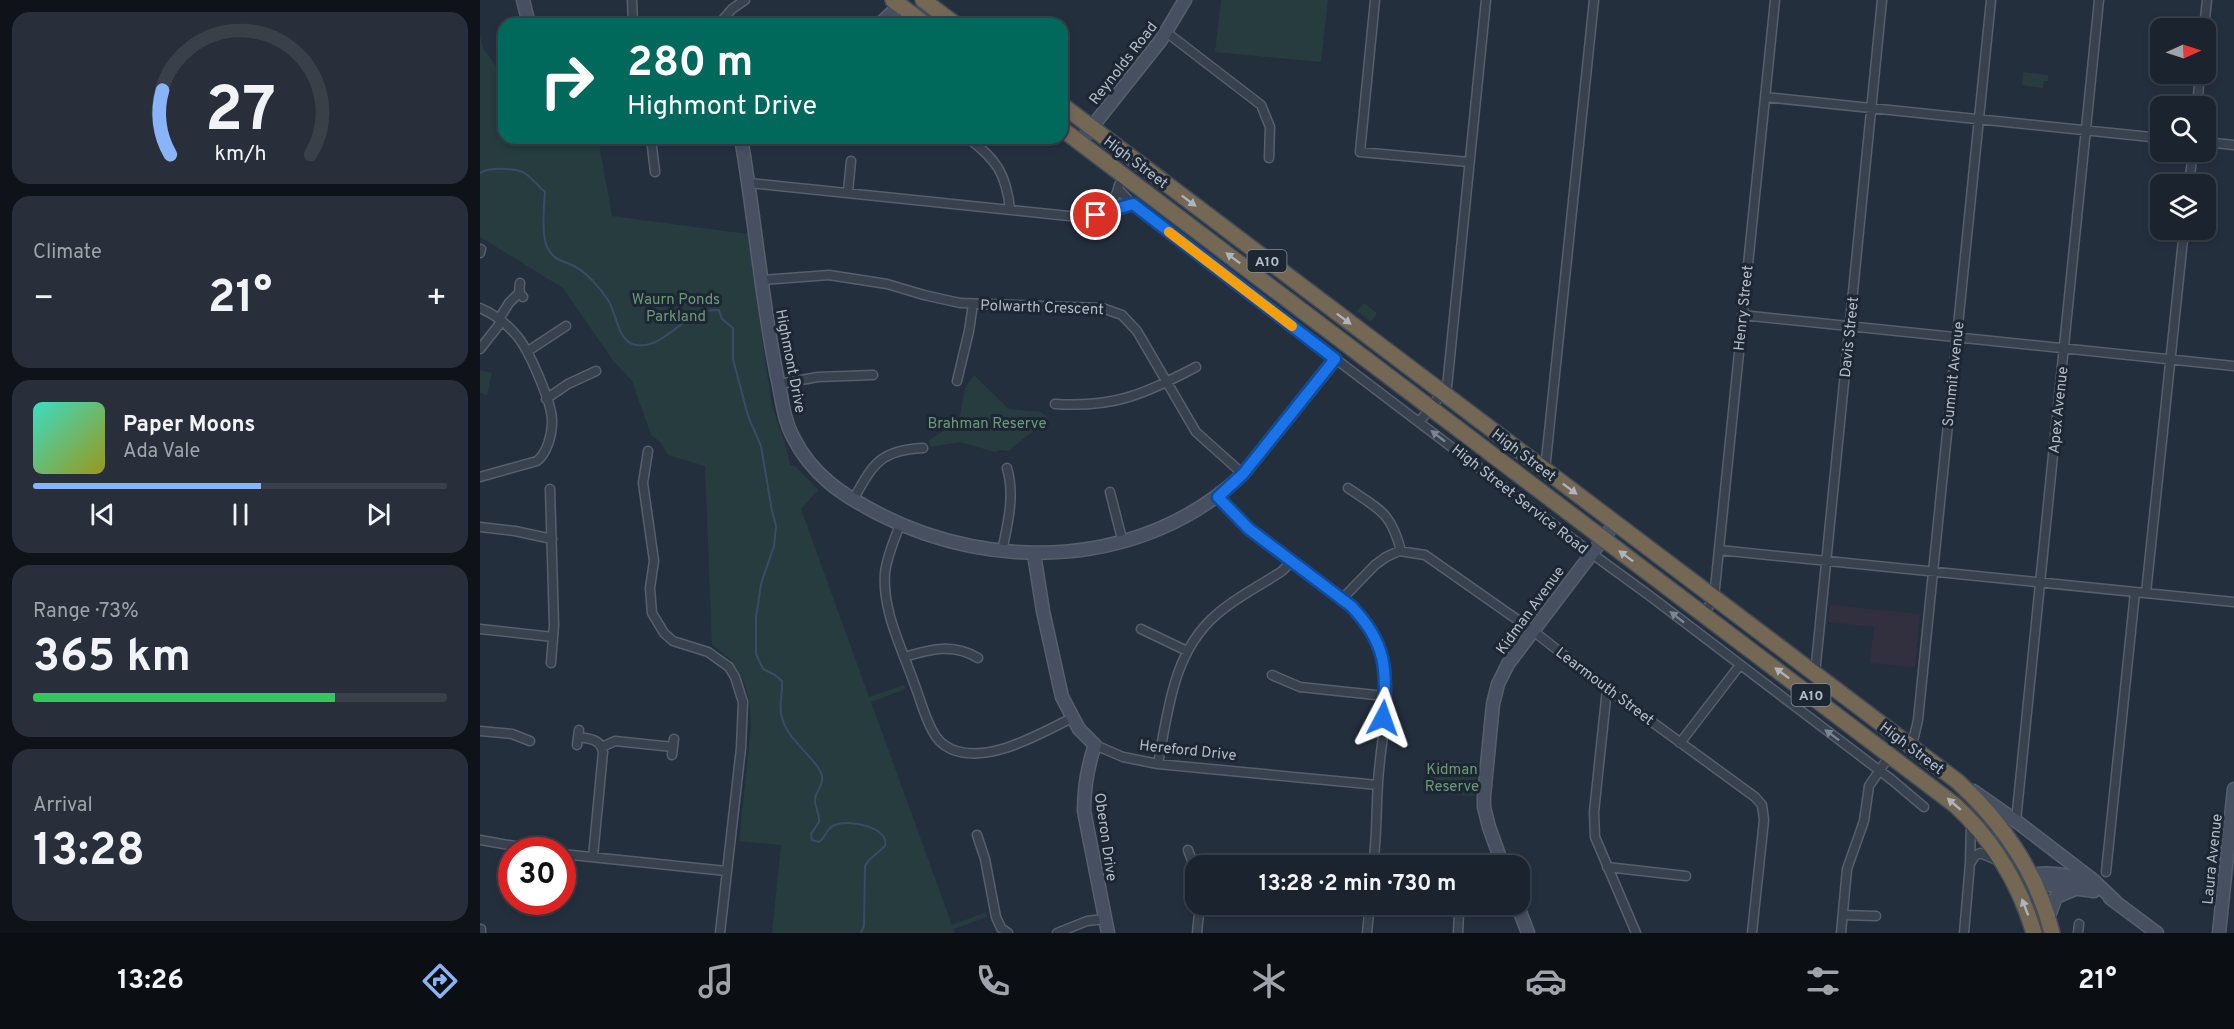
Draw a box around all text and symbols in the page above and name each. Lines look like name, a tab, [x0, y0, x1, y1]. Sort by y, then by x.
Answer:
north arrow	[2150, 18, 2216, 84]
map controls	[2150, 18, 2216, 240]
street label: Reynolds Road	[1086, 19, 1162, 109]
text: 280 m	[627, 38, 753, 91]
icon: right	[528, 42, 606, 120]
text: 27	[204, 74, 276, 153]
text: Highmont Drive	[627, 90, 817, 124]
button: search	[2150, 96, 2216, 162]
street label: High Street	[1099, 133, 1171, 194]
text: km/h	[214, 141, 266, 168]
button: layers	[2150, 174, 2216, 240]
pin	[1070, 189, 1121, 240]
one-way arrow	[1181, 195, 1196, 207]
icon: arrive	[1079, 198, 1112, 231]
text: Climate	[33, 240, 102, 266]
road number: A10	[1248, 250, 1286, 272]
one-way arrow	[1225, 252, 1241, 265]
street label: Henry Street	[1731, 264, 1758, 352]
text: 21°	[208, 271, 272, 328]
text: −	[33, 279, 54, 321]
text: +	[426, 279, 447, 321]
park label: Waurn Ponds Parkland	[632, 291, 720, 327]
street label: Davis Street	[1837, 296, 1864, 379]
street label: Polwarth Crescent	[980, 297, 1104, 320]
street label: Highmont Drive	[770, 308, 809, 415]
one-way arrow	[1337, 312, 1352, 324]
street label: Summit Avenue	[1940, 321, 1969, 428]
street label: Apex Avenue	[2045, 366, 2074, 455]
text: Paper Moons	[123, 412, 255, 439]
park label: Brahman Reserve	[927, 415, 1047, 434]
street label: High Street	[1487, 426, 1559, 487]
one-way arrow	[1430, 429, 1446, 442]
text: Ada Vale	[123, 439, 200, 465]
street label: High Street Service Road	[1447, 441, 1591, 559]
one-way arrow	[1562, 483, 1578, 496]
icon: previous	[86, 498, 119, 531]
icon: pause	[224, 498, 257, 531]
icon: next	[362, 498, 395, 531]
one-way arrow	[1619, 550, 1634, 562]
street label: Kidman Avenue	[1493, 563, 1570, 659]
text: Range · 73%	[33, 599, 139, 625]
one-way arrow	[1670, 611, 1685, 623]
text: 365 km	[33, 630, 191, 687]
street label: Learmouth Street	[1551, 644, 1657, 730]
one-way arrow	[1774, 667, 1790, 679]
road number: A10	[1792, 684, 1830, 706]
position arrow	[1351, 686, 1415, 750]
street label: High Street	[1875, 719, 1947, 780]
one-way arrow	[1825, 729, 1841, 741]
street label: Hereford Drive	[1138, 737, 1237, 766]
park label: Kidman Reserve	[1425, 761, 1479, 797]
street label: Oberon Drive	[1089, 792, 1120, 883]
text: Arrival	[33, 793, 93, 819]
one-way arrow	[1947, 798, 1962, 811]
street label: Laura Avenue	[2199, 813, 2228, 906]
text: 13:28	[33, 824, 145, 881]
speed limit sign: 30	[498, 837, 576, 915]
text: 13:28 · 2 min · 730 m	[1259, 871, 1456, 898]
one-way arrow	[2020, 897, 2030, 915]
icon: directions	[419, 960, 461, 1002]
icon: music	[695, 960, 737, 1002]
icon: phone	[972, 960, 1014, 1002]
icon: climate	[1248, 960, 1290, 1002]
icon: car	[1525, 960, 1567, 1002]
icon: filters	[1802, 960, 1844, 1002]
text: 13:26	[117, 964, 184, 998]
text: 21°	[2078, 964, 2117, 998]

